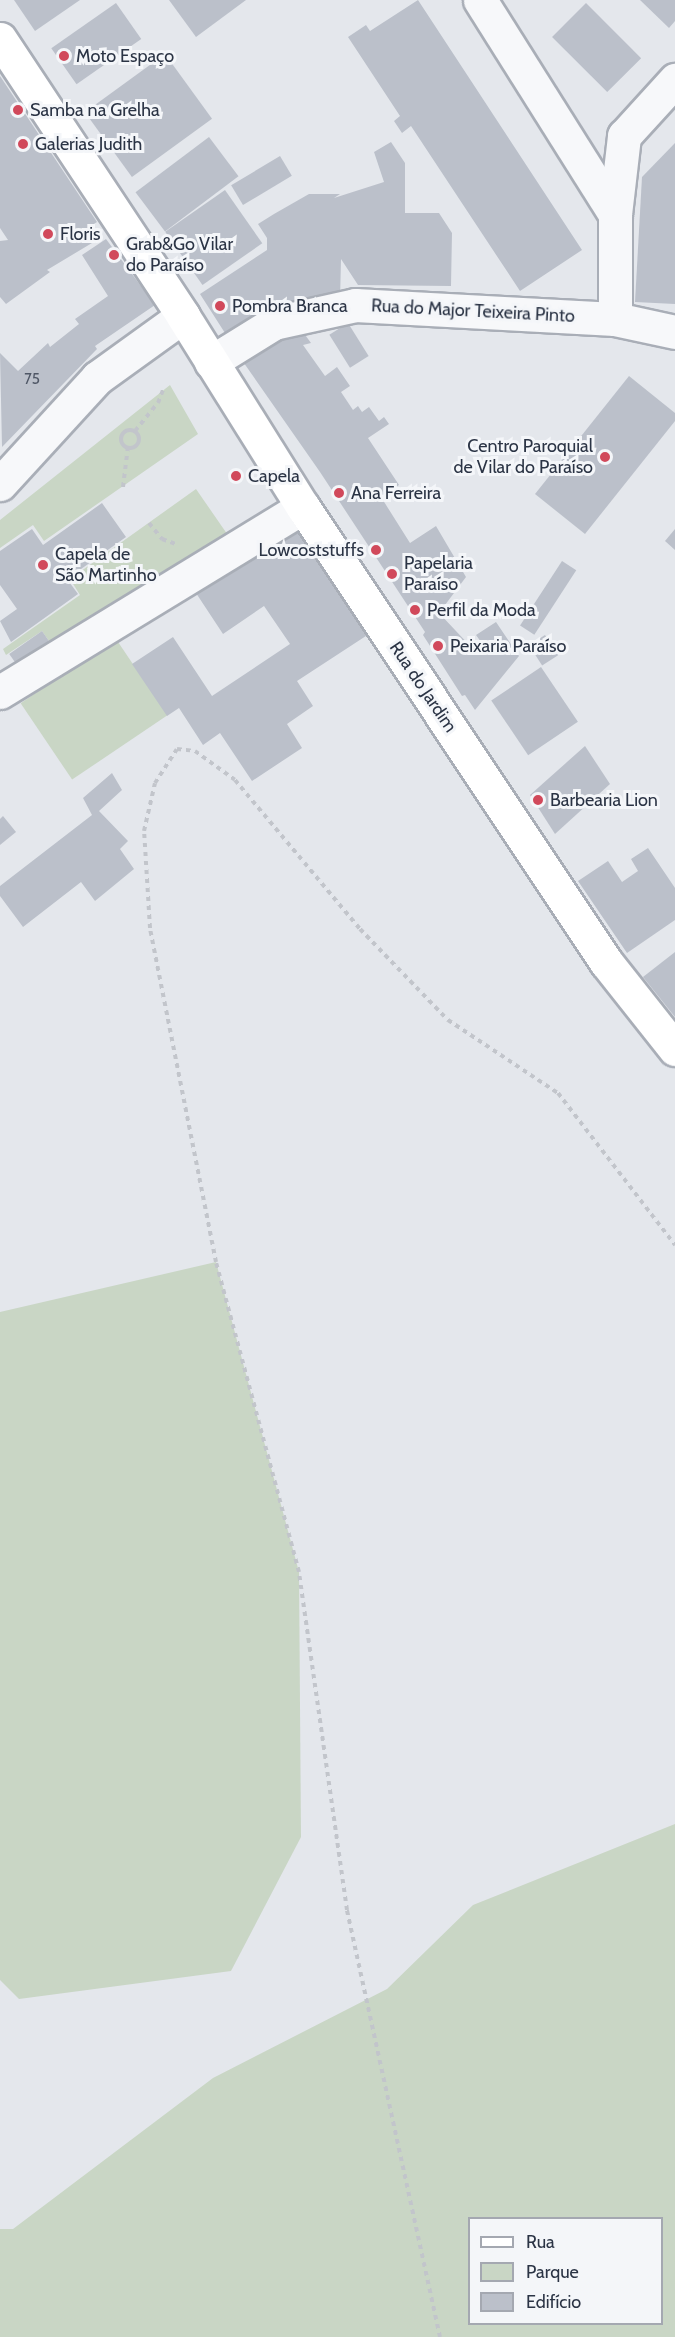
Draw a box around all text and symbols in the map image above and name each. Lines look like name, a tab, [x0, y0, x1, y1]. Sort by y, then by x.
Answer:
place label: Moto Espaço	[76, 45, 174, 67]
marker: Moto Espaço	[57, 49, 71, 63]
place label: Samba na Grelha	[30, 99, 160, 121]
marker: Samba na Grelha	[11, 103, 25, 117]
place label: Galerias Judith	[35, 133, 142, 155]
marker: Galerias Judith	[16, 137, 30, 151]
place label: Floris	[60, 223, 100, 245]
marker: Floris	[41, 227, 55, 241]
place label: Grab&Go Vilar do Paraíso	[126, 234, 233, 276]
marker: Grab&Go Vilar do Paraíso	[107, 248, 121, 262]
place label: Pombra Branca	[232, 295, 348, 317]
street label: Rua do Major Teixeira Pinto	[371, 295, 575, 327]
marker: Pombra Branca	[213, 299, 227, 313]
house number: 75	[24, 371, 40, 389]
place label: Centro Paroquial de Vilar do Paraíso	[454, 436, 593, 478]
marker: Centro Paroquial de Vilar do Paraíso	[598, 450, 612, 464]
place label: Capela	[248, 465, 300, 487]
marker: Capela	[229, 469, 243, 483]
place label: Ana Ferreira	[351, 482, 441, 504]
marker: Ana Ferreira	[332, 486, 346, 500]
place label: Lowcoststuffs	[259, 539, 364, 561]
marker: Lowcoststuffs	[369, 543, 383, 557]
place label: Capela de São Martinho	[55, 544, 157, 586]
place label: Papelaria Paraíso	[404, 553, 473, 596]
marker: Capela de São Martinho	[36, 558, 50, 572]
marker: Papelaria Paraíso	[385, 567, 399, 581]
place label: Perfil da Moda	[427, 599, 536, 621]
marker: Perfil da Moda	[408, 603, 422, 617]
place label: Peixaria Paraíso	[450, 635, 566, 657]
street label: Rua do Jardim	[385, 638, 461, 736]
marker: Peixaria Paraíso	[431, 639, 445, 653]
place label: Barbearia Lion	[550, 789, 658, 811]
marker: Barbearia Lion	[531, 793, 545, 807]
legend	[468, 2217, 663, 2325]
text: Rua	[526, 2231, 555, 2253]
text: Parque	[526, 2261, 579, 2283]
text: Edifício	[526, 2291, 581, 2313]

